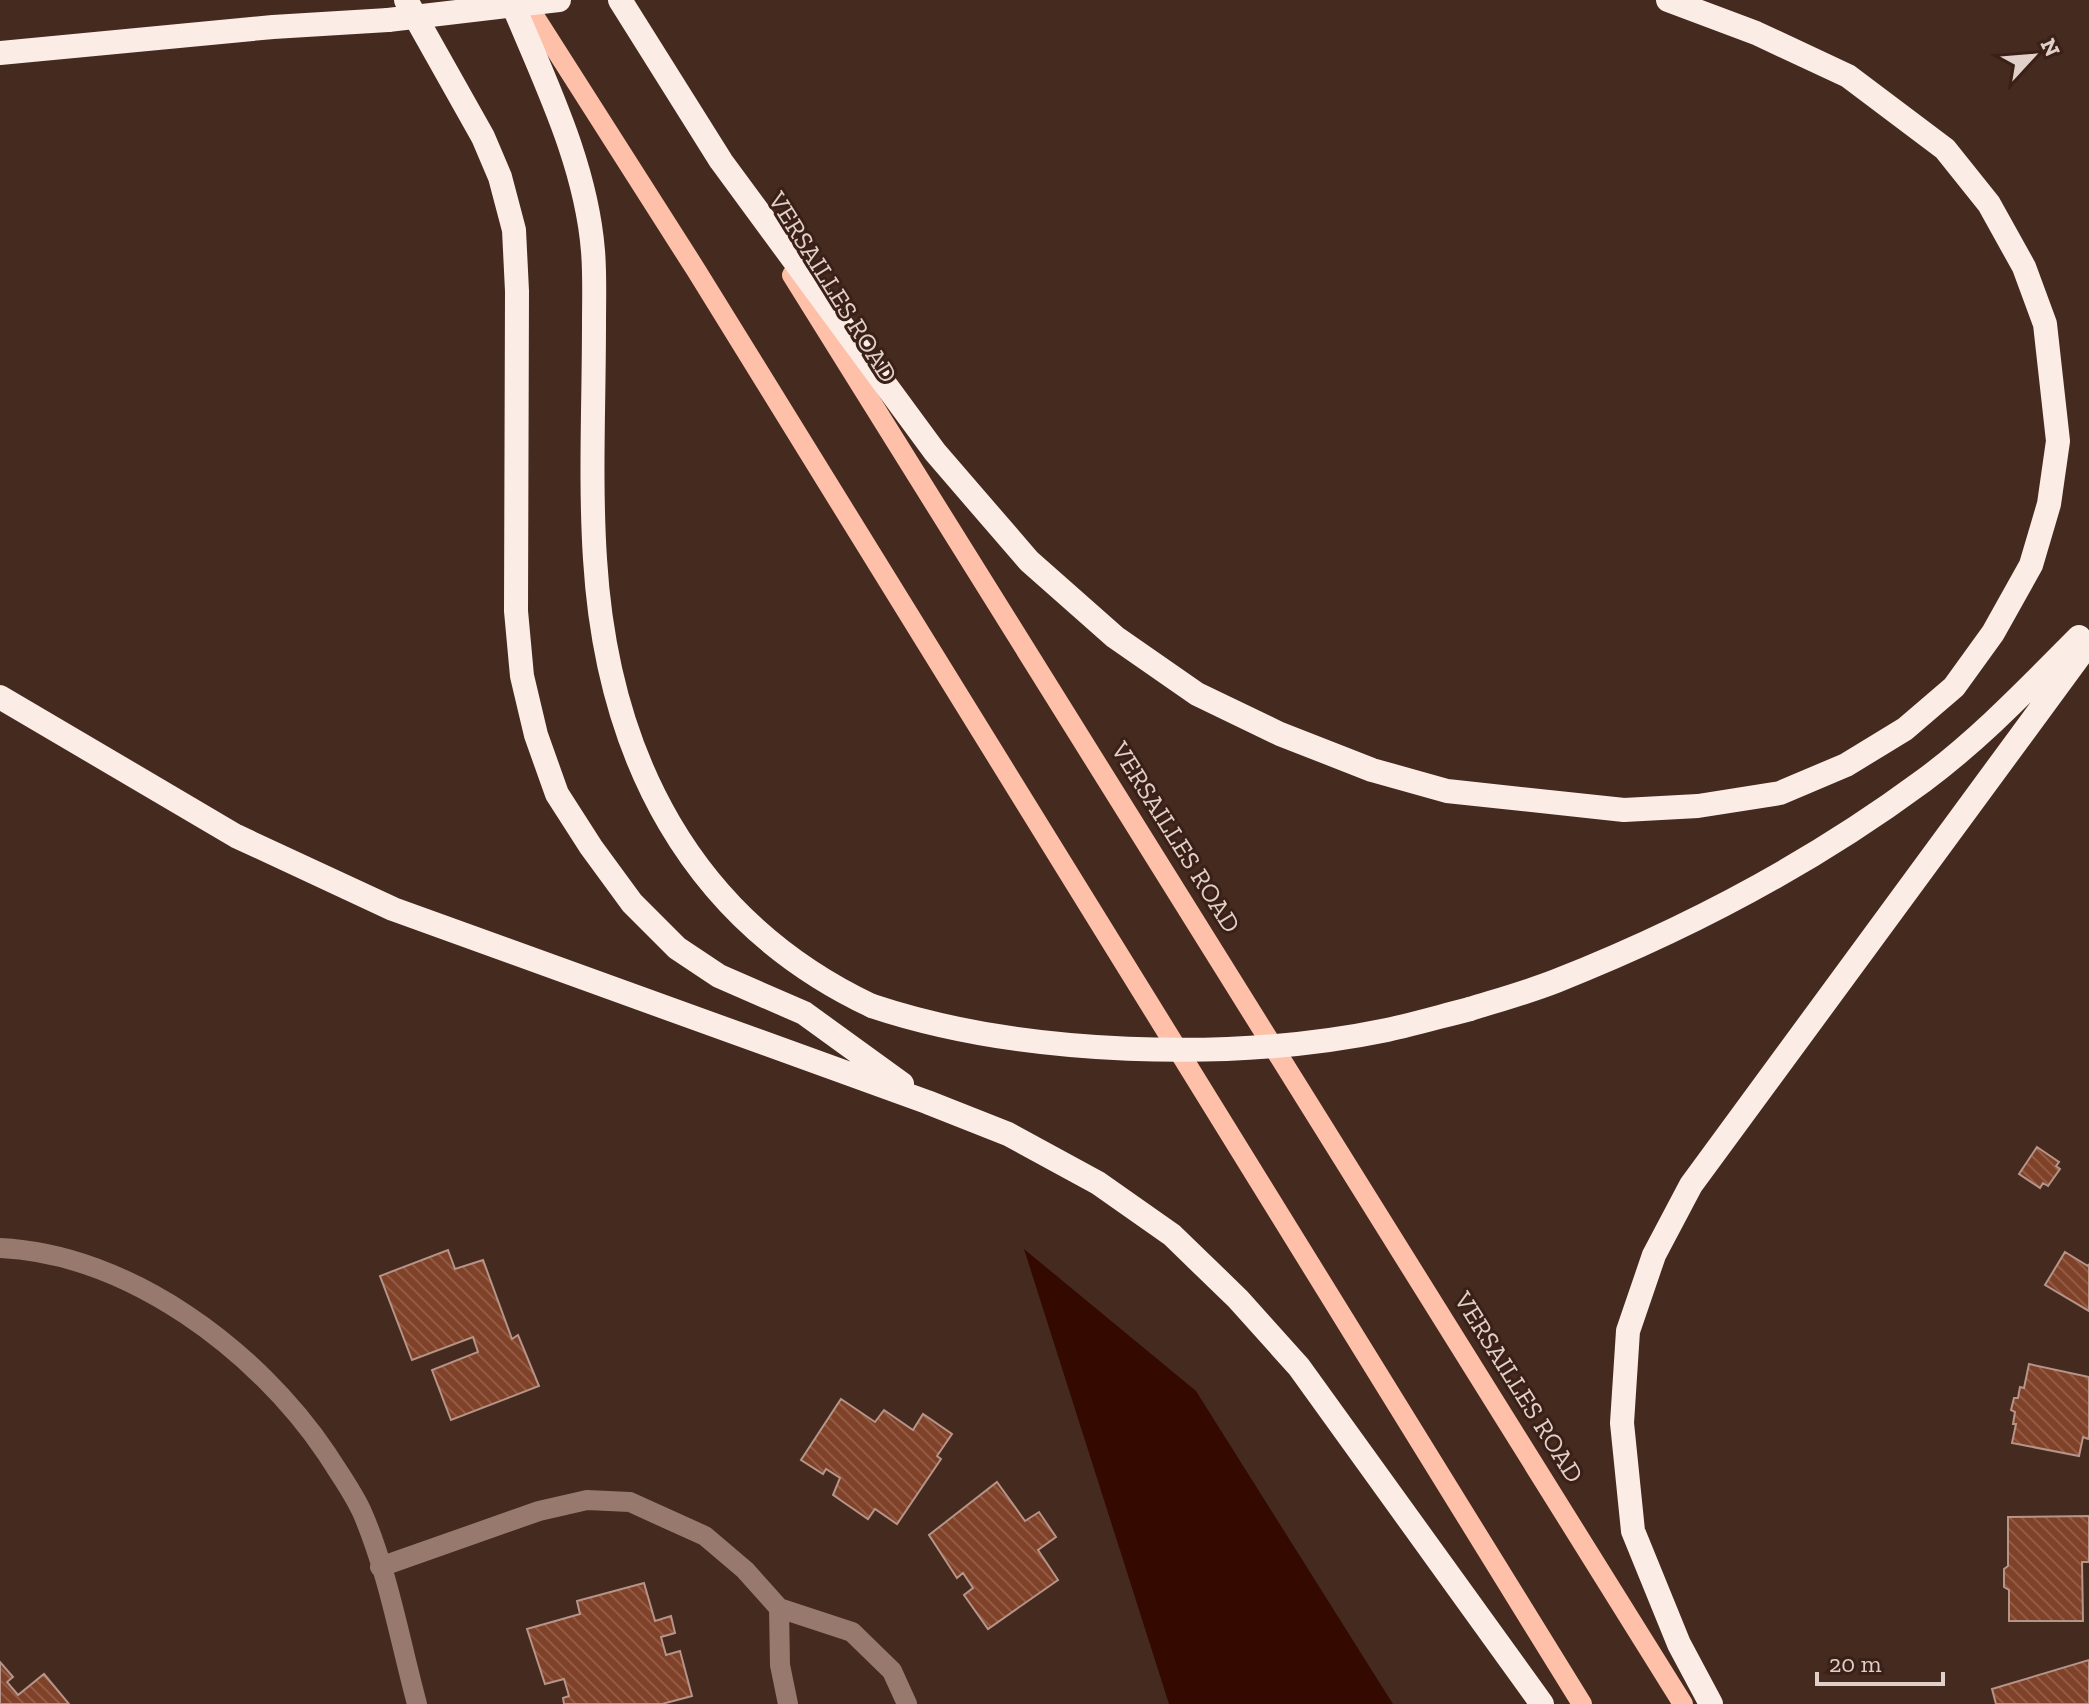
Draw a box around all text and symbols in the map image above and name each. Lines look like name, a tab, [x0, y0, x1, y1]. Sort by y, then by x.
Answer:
north arrow	[1993, 16, 2073, 96]
text: N	[2035, 34, 2066, 61]
street label: VERSAILLES ROAD	[761, 185, 905, 388]
street label: VERSAILLES ROAD	[1104, 735, 1248, 938]
street label: VERSAILLES ROAD	[1447, 1285, 1591, 1488]
scale bar	[1817, 1636, 1943, 1686]
text: 20 m	[1829, 1649, 1882, 1678]

